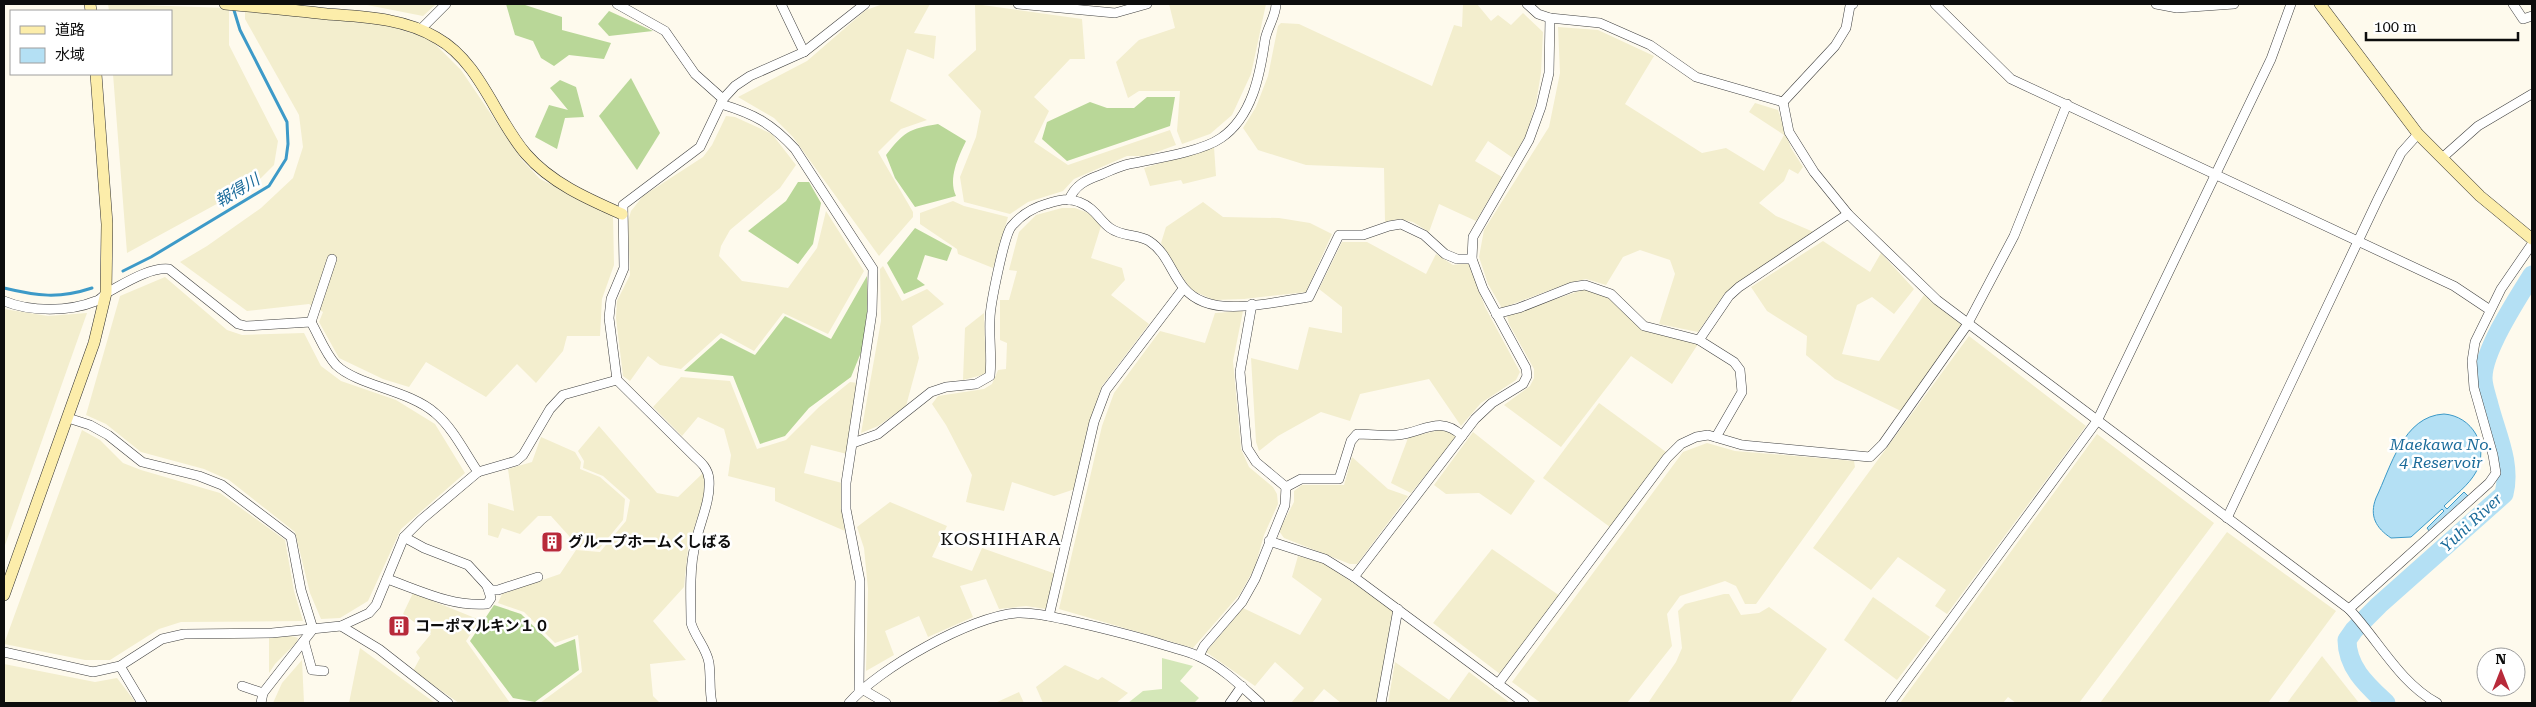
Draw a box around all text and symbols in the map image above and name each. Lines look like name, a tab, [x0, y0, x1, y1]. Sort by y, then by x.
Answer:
legend	[10, 10, 172, 75]
scale bar	[2366, 10, 2518, 42]
text: 100 m	[2374, 18, 2417, 36]
text: 道路	[55, 21, 85, 39]
text: 水域	[55, 46, 85, 64]
water label: 報得川	[212, 169, 264, 211]
water label: Maekawa No. 4 Reservoir	[2389, 435, 2492, 472]
water label: Yuhi River	[2437, 489, 2506, 556]
district label: KOSHIHARA	[940, 528, 1062, 549]
building icon: グループホームくしばる	[540, 530, 564, 554]
place label: グループホームくしばる	[568, 533, 732, 551]
building icon: コーポマルキン１０	[387, 614, 411, 638]
place label: コーポマルキン１０	[415, 617, 550, 635]
north arrow	[2476, 647, 2526, 697]
text: N	[2496, 651, 2507, 667]

